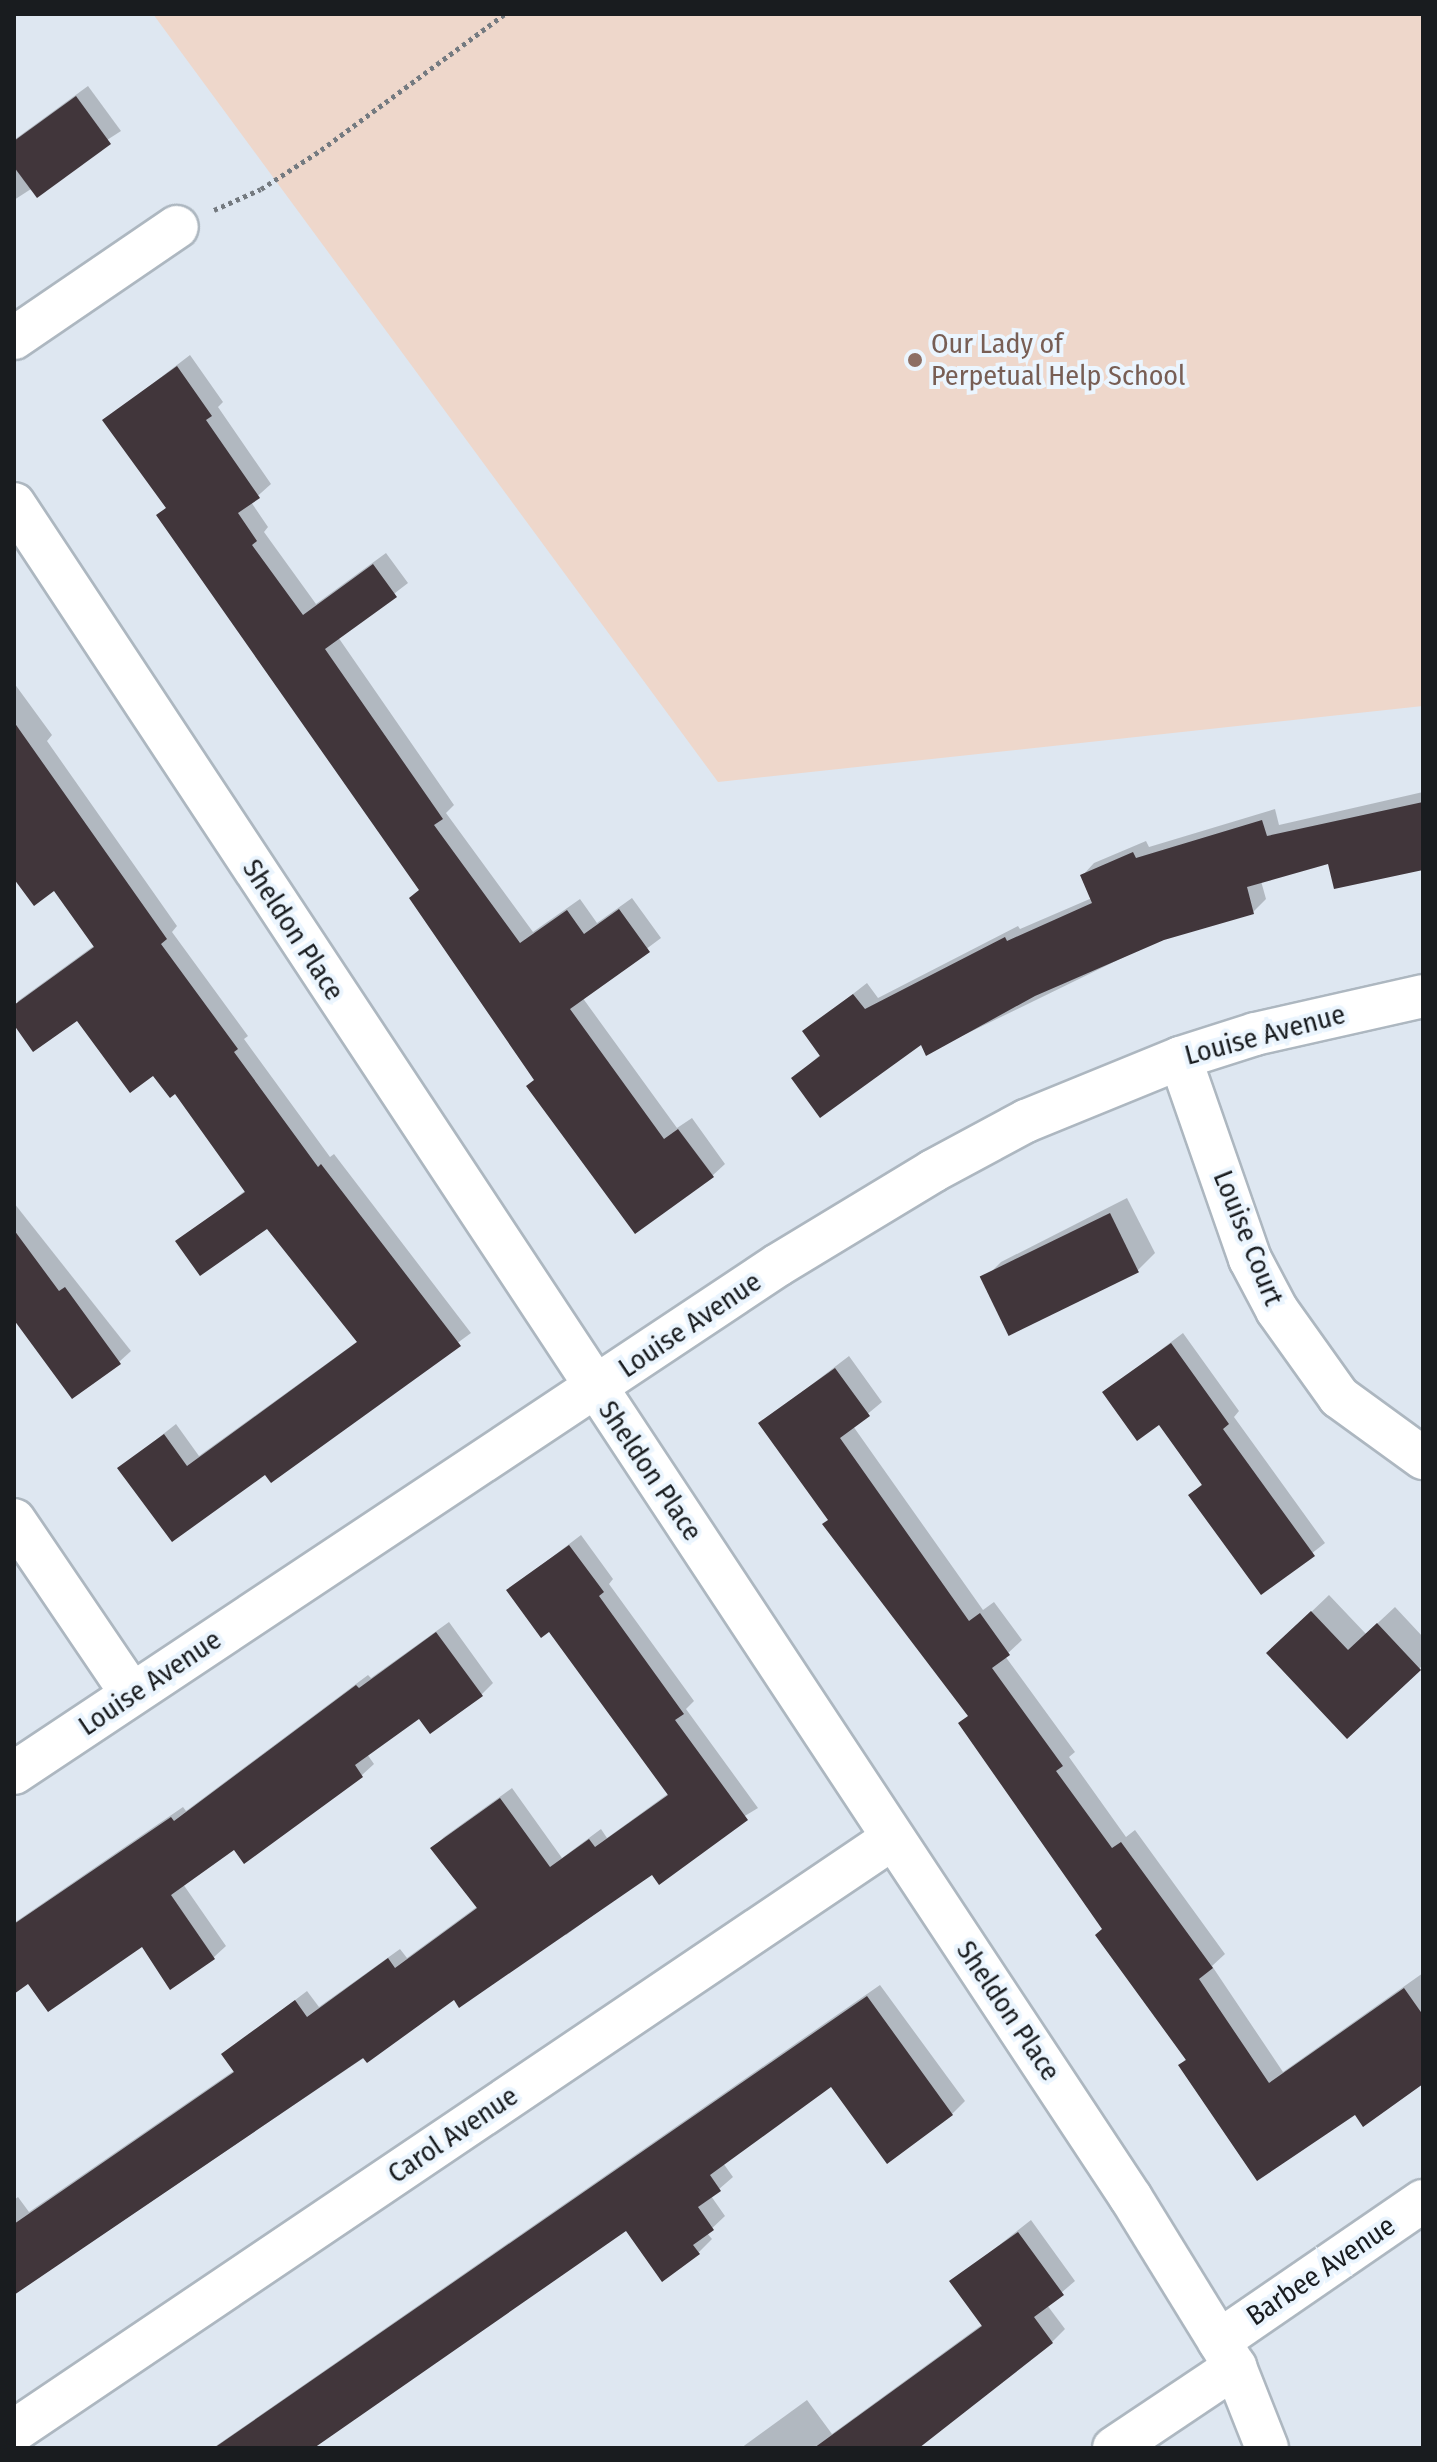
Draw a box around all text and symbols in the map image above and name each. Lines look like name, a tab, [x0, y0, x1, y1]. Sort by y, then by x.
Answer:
place label: Our Lady of Perpetual Help School	[931, 327, 1185, 393]
marker: Our Lady of Perpetual Help School	[906, 351, 924, 369]
street label: Sheldon Place	[235, 853, 351, 1007]
street label: Louise Avenue	[1181, 997, 1349, 1073]
street label: Louise Court	[1206, 1166, 1290, 1310]
street label: Louise Avenue	[612, 1265, 768, 1385]
street label: Sheldon Place	[591, 1395, 709, 1547]
street label: Louise Avenue	[72, 1623, 228, 1743]
street label: Sheldon Place	[949, 1935, 1067, 2087]
street label: Carol Avenue	[382, 2079, 524, 2191]
street label: Barbee Avenue	[1240, 2209, 1402, 2333]

